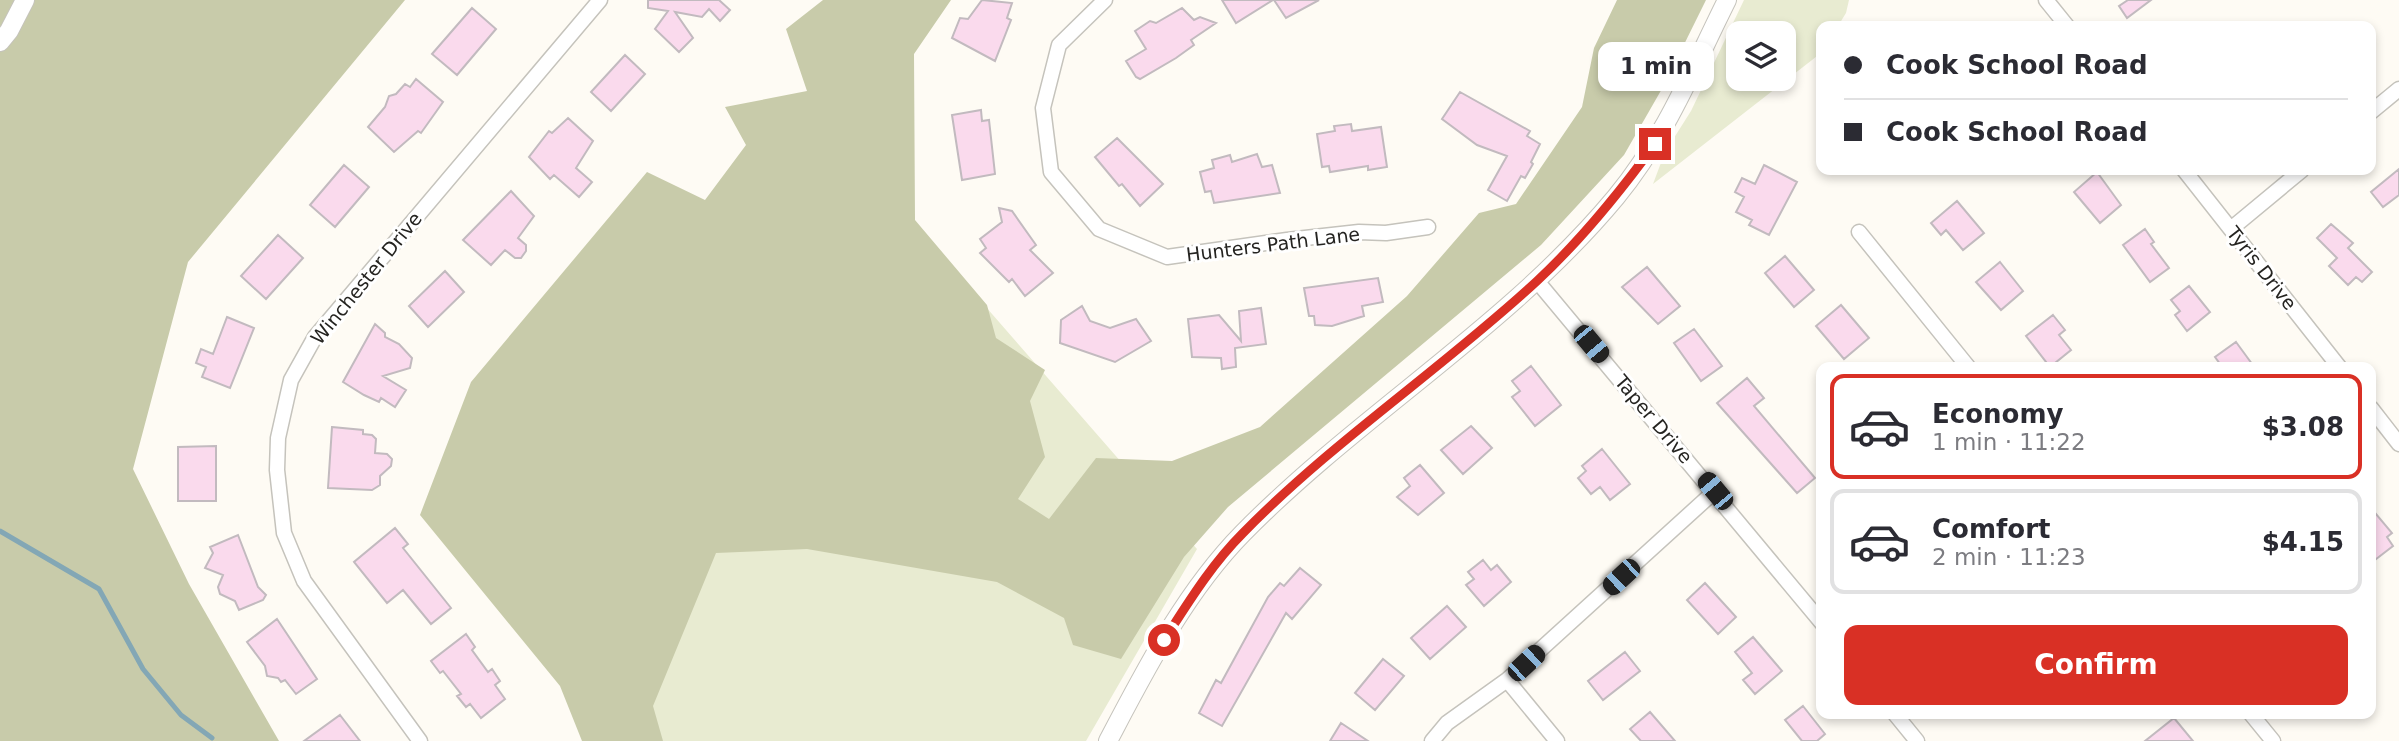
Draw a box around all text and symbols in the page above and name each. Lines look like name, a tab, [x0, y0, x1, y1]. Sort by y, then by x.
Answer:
map controls	[1726, 21, 1796, 91]
button: layers	[1726, 21, 1796, 91]
callout: 1 min	[1597, 43, 1713, 92]
text: Cook School Road	[1886, 50, 2148, 80]
text: 1 min	[1620, 53, 1692, 79]
text: Cook School Road	[1886, 117, 2148, 147]
route end	[1639, 128, 1671, 160]
street label: Winchester Drive	[306, 208, 426, 348]
street label: Tyris Drive	[2222, 221, 2301, 314]
street label: Hunters Path Lane	[1185, 222, 1361, 266]
car	[1570, 321, 1613, 367]
street label: Taper Drive	[1610, 370, 1697, 468]
icon: car	[1848, 395, 1911, 458]
text: Economy	[1932, 399, 2063, 429]
text: $3.08	[2262, 412, 2344, 442]
text: 1 min · 11:22	[1932, 429, 2086, 455]
car	[1694, 468, 1737, 514]
icon: car	[1848, 510, 1911, 573]
text: Comfort	[1932, 514, 2050, 544]
text: $4.15	[2262, 527, 2344, 557]
text: 2 min · 11:23	[1932, 544, 2086, 570]
car	[1599, 555, 1644, 599]
route start	[1148, 624, 1180, 656]
button: Confirm	[1844, 625, 2348, 705]
car	[1504, 641, 1549, 685]

